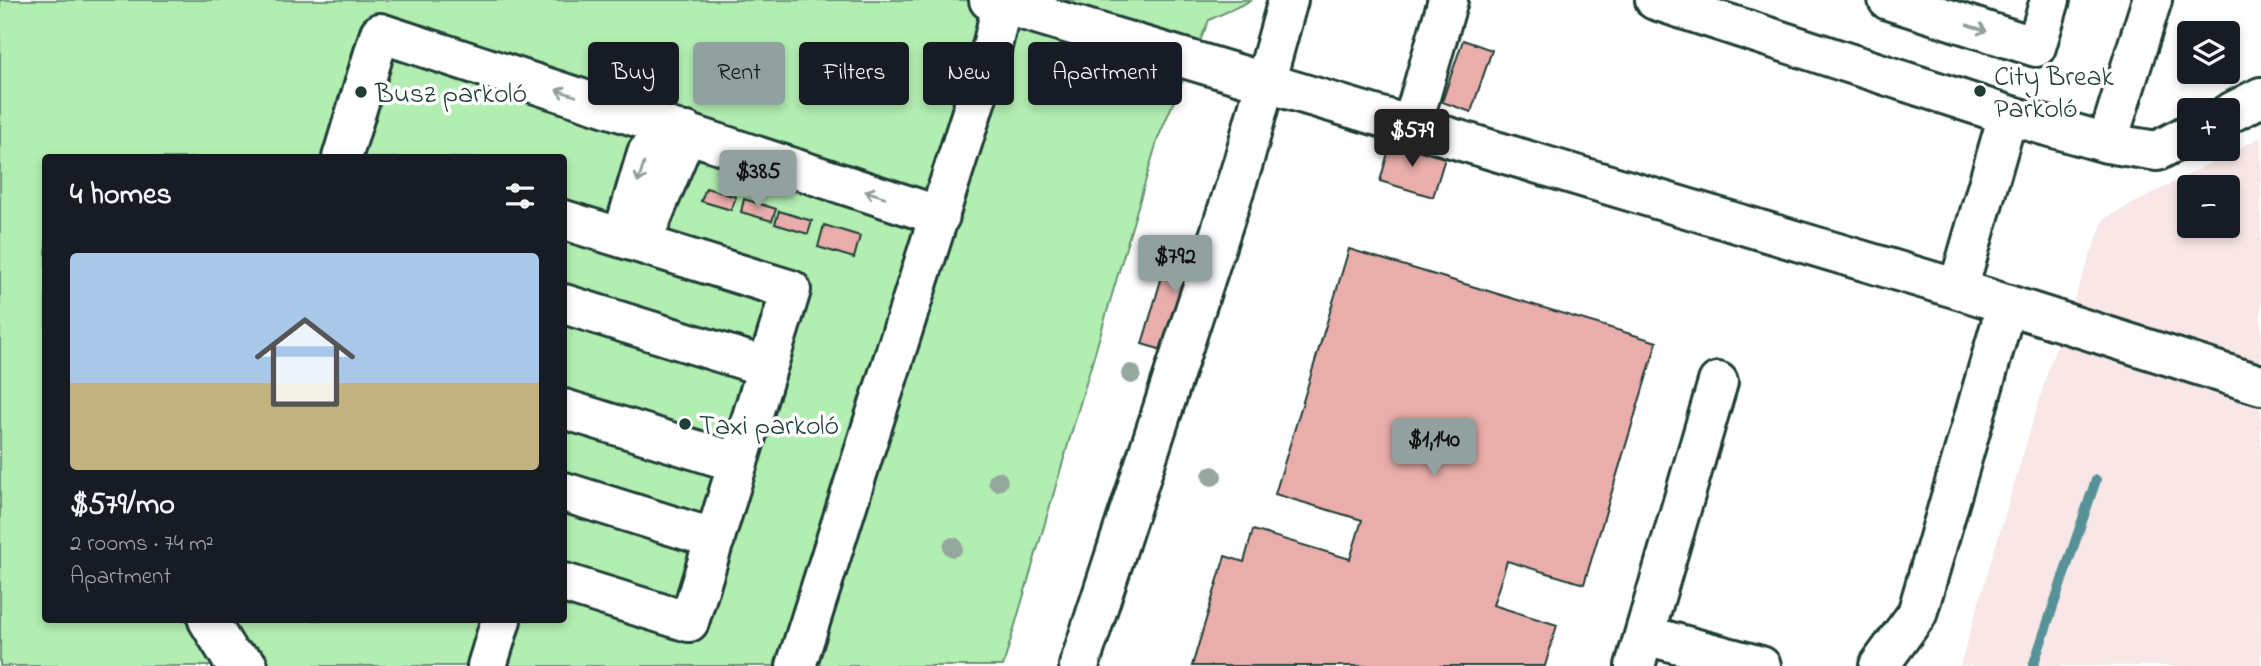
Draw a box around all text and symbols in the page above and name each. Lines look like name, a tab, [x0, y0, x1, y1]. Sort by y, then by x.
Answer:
map controls	[2177, 21, 2240, 238]
button: layers	[2177, 21, 2240, 84]
one-way arrow	[1965, 23, 1987, 35]
chip: Buy	[588, 42, 679, 105]
chip: Rent	[693, 42, 785, 105]
chip: Filters	[799, 42, 909, 105]
chip: New	[923, 42, 1014, 105]
chip: Apartment	[1028, 42, 1182, 105]
place label: City Break Parkoló	[1994, 58, 2115, 131]
place label: Busz parkoló	[374, 75, 527, 116]
marker: City Break Parkoló	[1972, 83, 1988, 99]
marker: Busz parkoló	[353, 84, 369, 100]
one-way arrow	[555, 86, 577, 98]
button: +	[2177, 98, 2240, 161]
pin: $579	[1371, 110, 1453, 169]
text: $579	[1390, 115, 1434, 148]
pin: $385	[717, 150, 799, 210]
text: $385	[735, 156, 781, 189]
one-way arrow	[634, 162, 647, 184]
text: 4 homes	[70, 174, 172, 218]
button: −	[2177, 175, 2240, 238]
icon: filters	[501, 177, 539, 215]
one-way arrow	[864, 187, 886, 200]
pin: $792	[1134, 236, 1216, 295]
text: $792	[1154, 241, 1196, 274]
icon: home	[242, 299, 368, 425]
place label: Taxi parkoló	[699, 407, 839, 448]
marker: Taxi parkoló	[677, 416, 693, 432]
pin: $1,140	[1377, 419, 1491, 478]
text: $1,140	[1408, 424, 1460, 457]
text: $579/mo	[70, 484, 175, 528]
text: 2 rooms · 74 m²	[70, 528, 214, 561]
text: Apartment	[70, 561, 171, 594]

